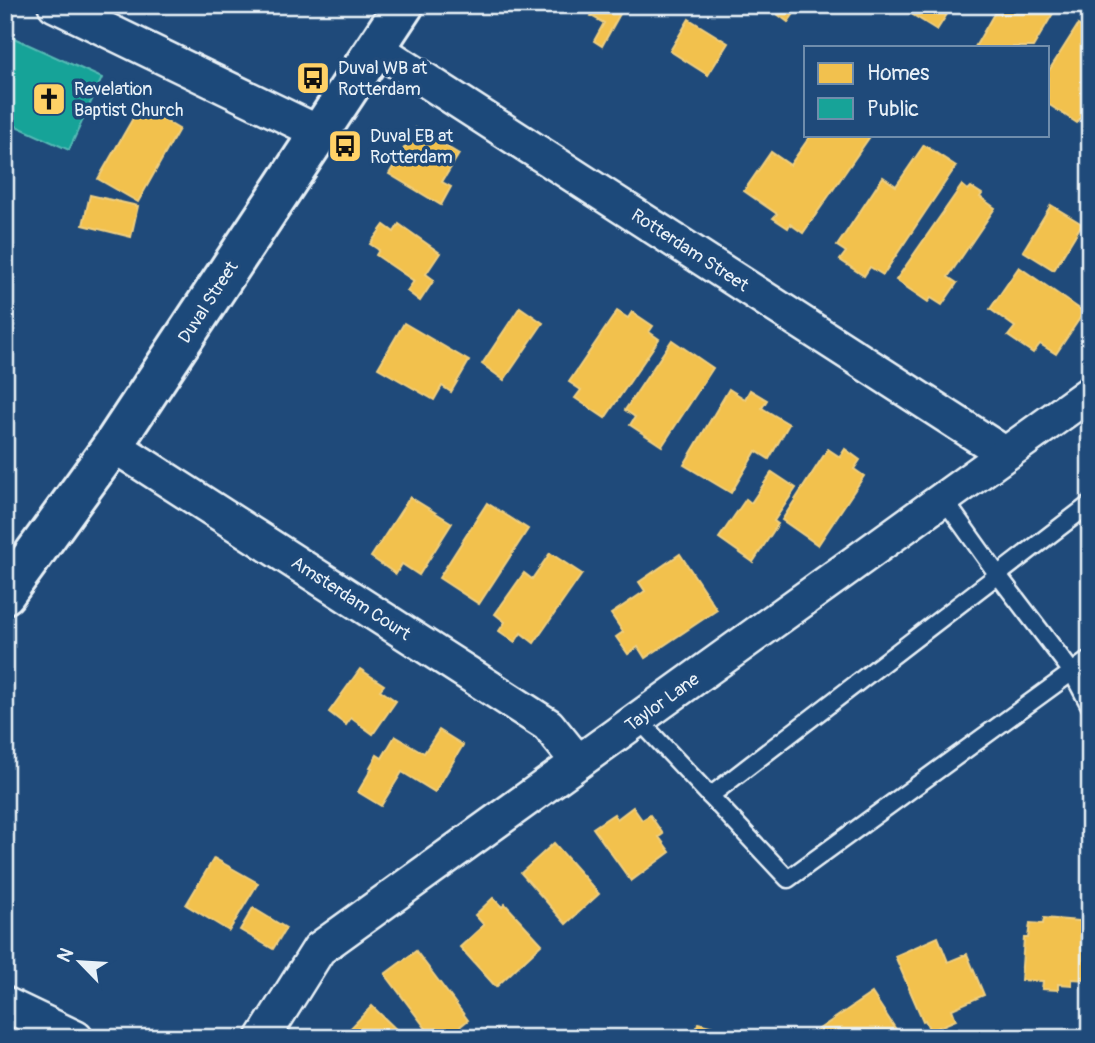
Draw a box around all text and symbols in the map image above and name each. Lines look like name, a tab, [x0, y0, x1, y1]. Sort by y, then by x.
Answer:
legend	[804, 46, 1050, 136]
place label: Duval WB at Rotterdam	[338, 57, 428, 101]
bus stop icon: Duval WB at Rotterdam	[294, 59, 332, 97]
text: Homes	[867, 60, 930, 87]
place label: Revelation Baptist Church	[74, 78, 183, 122]
church icon: Revelation Baptist Church	[30, 80, 68, 118]
text: Public	[867, 96, 919, 123]
place label: Duval EB at Rotterdam	[370, 125, 454, 169]
bus stop icon: Duval EB at Rotterdam	[326, 127, 364, 165]
street label: Rotterdam Street	[627, 204, 753, 297]
street label: Duval Street	[173, 256, 244, 348]
street label: Amsterdam Court	[287, 551, 415, 646]
street label: Taylor Lane	[621, 668, 704, 737]
north arrow	[46, 928, 116, 998]
text: N	[52, 944, 79, 966]

